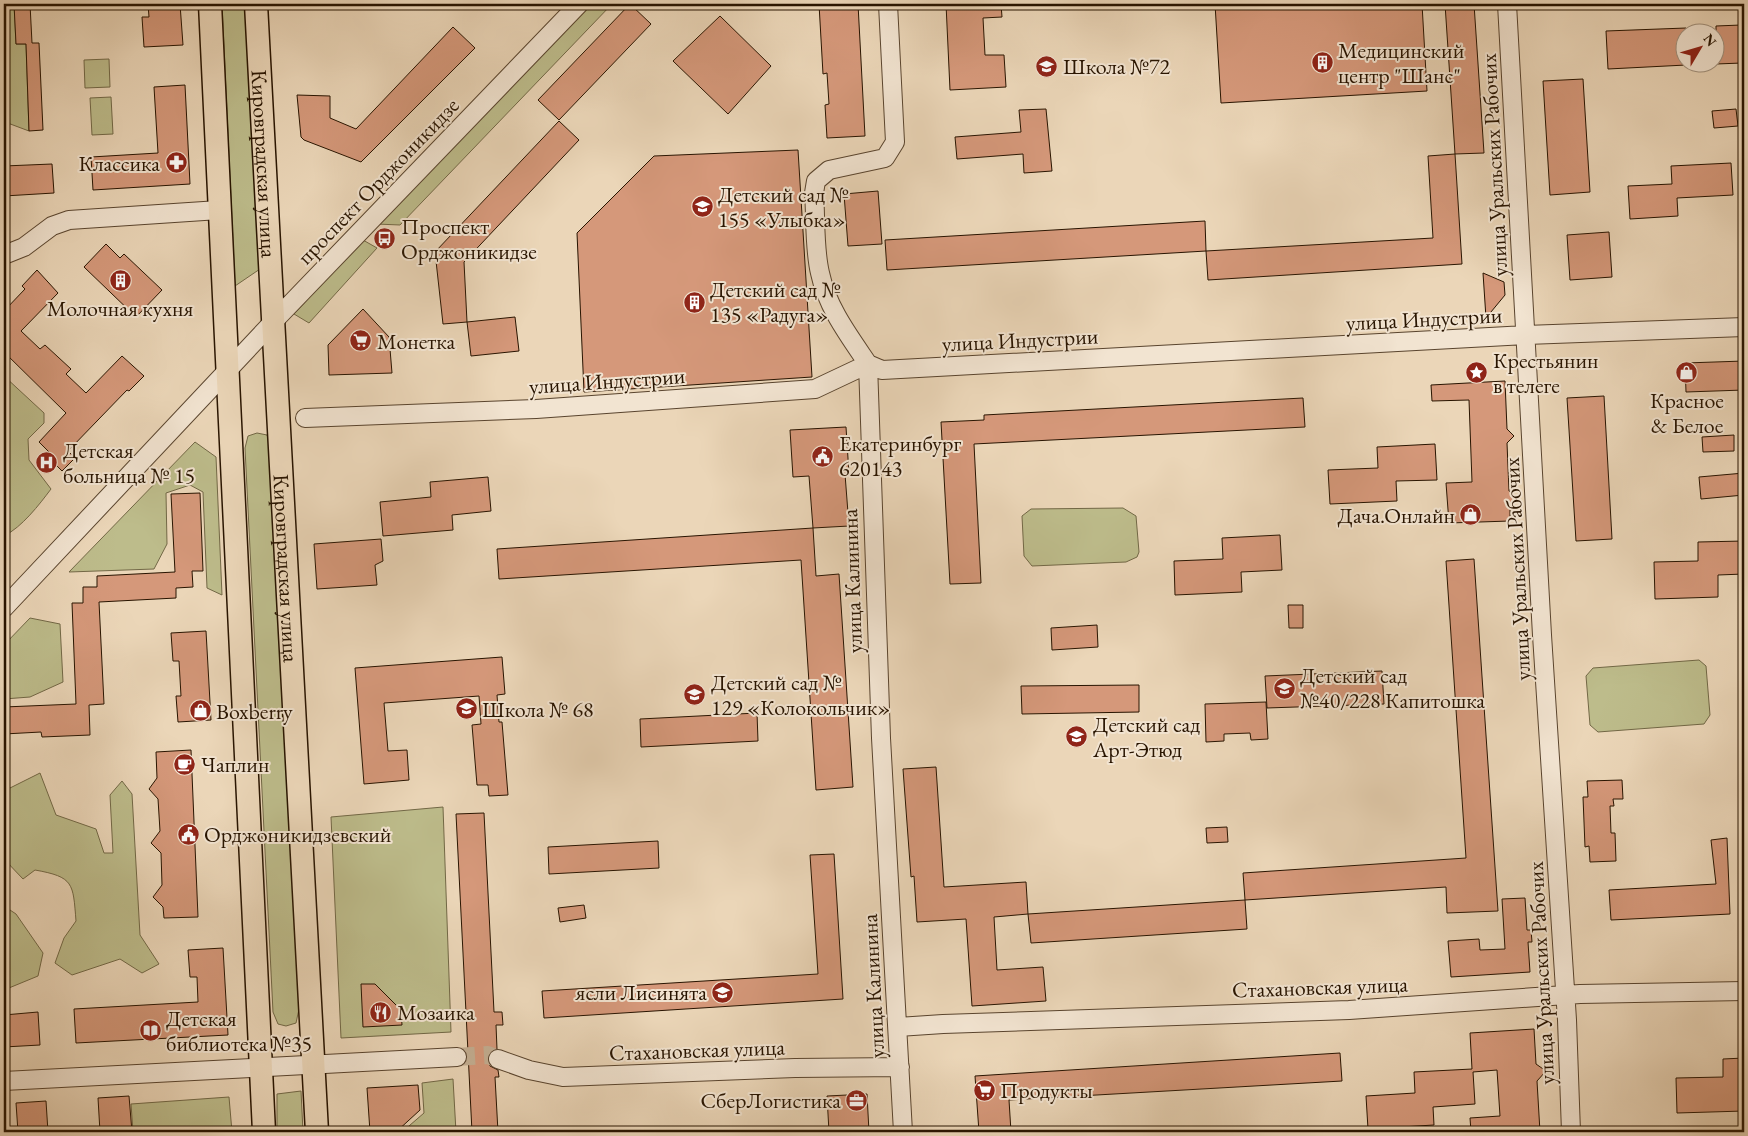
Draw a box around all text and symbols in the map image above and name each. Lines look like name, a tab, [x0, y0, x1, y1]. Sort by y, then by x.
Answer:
north arrow	[1676, 22, 1726, 72]
text: N	[1700, 30, 1721, 51]
place label: Медицинский центр "Шанс"	[1338, 36, 1465, 90]
building icon: Медицинский центр "Шанс"	[1310, 51, 1334, 75]
place label: Школа №72	[1063, 52, 1171, 81]
street label: улица Уральских Рабочих	[1474, 52, 1514, 277]
school or university icon: Школа №72	[1035, 54, 1059, 78]
street label: Кировградская улица	[245, 69, 284, 259]
street label: проспект Орджоникидзе	[291, 91, 466, 271]
place label: Классика	[78, 149, 160, 178]
pharmacy icon: Классика	[164, 151, 188, 175]
place label: Детский сад № 155 «Улыбка»	[718, 180, 849, 234]
school or university icon: Детский сад № 155 «Улыбка»	[690, 195, 714, 219]
place label: Проспект Орджоникидзе	[401, 212, 537, 266]
bus stop icon: Проспект Орджоникидзе	[373, 227, 397, 251]
building icon: Молочная кухня	[108, 268, 132, 292]
place label: Детский сад № 135 «Радуга»	[710, 275, 841, 329]
building icon: Детский сад № 135 «Радуга»	[682, 290, 706, 314]
place label: Молочная кухня	[47, 294, 193, 323]
street label: улица Индустрии	[1345, 300, 1503, 338]
street label: улица Индустрии	[941, 321, 1099, 359]
place label: Монетка	[377, 327, 456, 356]
supermarket icon: Монетка	[349, 329, 373, 353]
place label: Крестьянин в телеге	[1493, 346, 1599, 400]
street label: улица Индустрии	[528, 361, 687, 401]
place icon: Крестьянин в телеге	[1465, 361, 1489, 385]
shop icon: Красное & Белое	[1675, 361, 1699, 385]
place label: Красное & Белое	[1650, 386, 1724, 440]
place label: Екатеринбург 620143	[839, 429, 961, 483]
place label: Детская больница № 15	[63, 436, 195, 490]
public building icon: Екатеринбург 620143	[811, 444, 835, 468]
hospital icon: Детская больница № 15	[35, 451, 59, 475]
street label: улица Уральских Рабочих	[1497, 456, 1537, 681]
street label: Кировградская улица	[267, 473, 306, 663]
place label: Дача.Онлайн	[1337, 501, 1455, 530]
shop icon: Дача.Онлайн	[1459, 503, 1483, 527]
street label: улица Калинина	[835, 508, 869, 654]
place label: Детский сад №40/228 Капитошка	[1300, 661, 1485, 715]
place label: Детский сад № 129 «Колокольчик»	[711, 668, 890, 722]
school or university icon: Детский сад №40/228 Капитошка	[1272, 676, 1296, 700]
school or university icon: Детский сад № 129 «Колокольчик»	[683, 683, 707, 707]
place label: Школа № 68	[482, 695, 594, 724]
place label: Boxberry	[216, 697, 293, 726]
school or university icon: Школа № 68	[454, 697, 478, 721]
shop icon: Boxberry	[188, 699, 212, 723]
place label: Детский сад Арт-Этюд	[1092, 710, 1200, 764]
school or university icon: Детский сад Арт-Этюд	[1065, 725, 1089, 749]
place label: Чаплин	[201, 750, 269, 779]
cafe icon: Чаплин	[173, 752, 197, 776]
place label: Орджоникидзевский	[204, 820, 392, 849]
public building icon: Орджоникидзевский	[176, 822, 200, 846]
street label: улица Уральских Рабочих	[1521, 860, 1561, 1085]
street label: улица Калинина	[855, 913, 891, 1059]
street label: Стахановская улица	[1231, 969, 1409, 1005]
place label: ясли Лисинята	[575, 978, 707, 1007]
school or university icon: ясли Лисинята	[711, 980, 735, 1004]
place label: Мозаика	[397, 998, 475, 1027]
restaurant icon: Мозаика	[369, 1000, 393, 1024]
place label: Детская библиотека №35	[166, 1004, 312, 1058]
library icon: Детская библиотека №35	[138, 1019, 162, 1043]
street label: Стахановская улица	[608, 1032, 786, 1068]
place label: Продукты	[1000, 1076, 1093, 1105]
supermarket icon: Продукты	[972, 1078, 996, 1102]
place label: СберЛогистика	[700, 1086, 841, 1115]
office icon: СберЛогистика	[845, 1088, 869, 1112]

